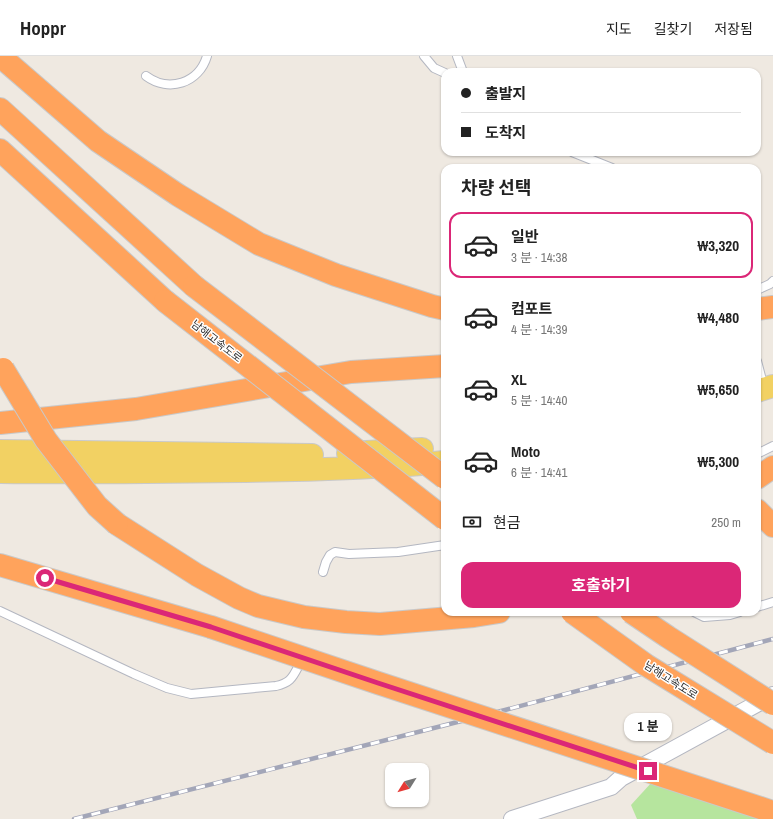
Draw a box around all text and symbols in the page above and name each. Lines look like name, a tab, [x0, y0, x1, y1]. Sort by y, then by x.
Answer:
text: Hoppr	[20, 15, 66, 41]
text: 지도	[606, 20, 632, 38]
text: 길찾기	[654, 20, 692, 38]
text: 저장됨	[714, 20, 753, 38]
text: 출발지	[485, 83, 526, 104]
text: 도착지	[485, 122, 526, 143]
text: 차량 선택	[461, 175, 531, 200]
text: 일반	[511, 226, 539, 247]
icon: car	[463, 227, 499, 263]
text: ₩3,320	[698, 235, 739, 256]
text: 3 분 · 14:38	[511, 249, 567, 266]
text: 컴포트	[511, 298, 552, 319]
icon: car	[463, 299, 499, 335]
text: ₩4,480	[698, 307, 739, 328]
street label: 남해고속도로	[189, 317, 245, 365]
text: 4 분 · 14:39	[511, 321, 567, 338]
text: XL	[511, 369, 527, 390]
icon: car	[463, 371, 499, 407]
text: ₩5,650	[698, 379, 739, 400]
text: 5 분 · 14:40	[511, 392, 567, 409]
text: Moto	[511, 441, 540, 462]
icon: car	[463, 443, 499, 479]
text: ₩5,300	[698, 451, 739, 472]
text: 6 분 · 14:41	[511, 464, 567, 481]
icon: cash	[461, 511, 483, 533]
text: 현금	[493, 512, 521, 533]
text: 250 m	[711, 514, 741, 531]
button: 호출하기	[461, 562, 741, 608]
route start	[36, 569, 54, 587]
street label: 남해고속도로	[642, 658, 700, 702]
callout: 1 분	[624, 713, 672, 741]
text: 1 분	[638, 718, 658, 735]
route end	[639, 762, 657, 780]
north arrow	[385, 763, 429, 807]
map controls	[385, 763, 429, 807]

